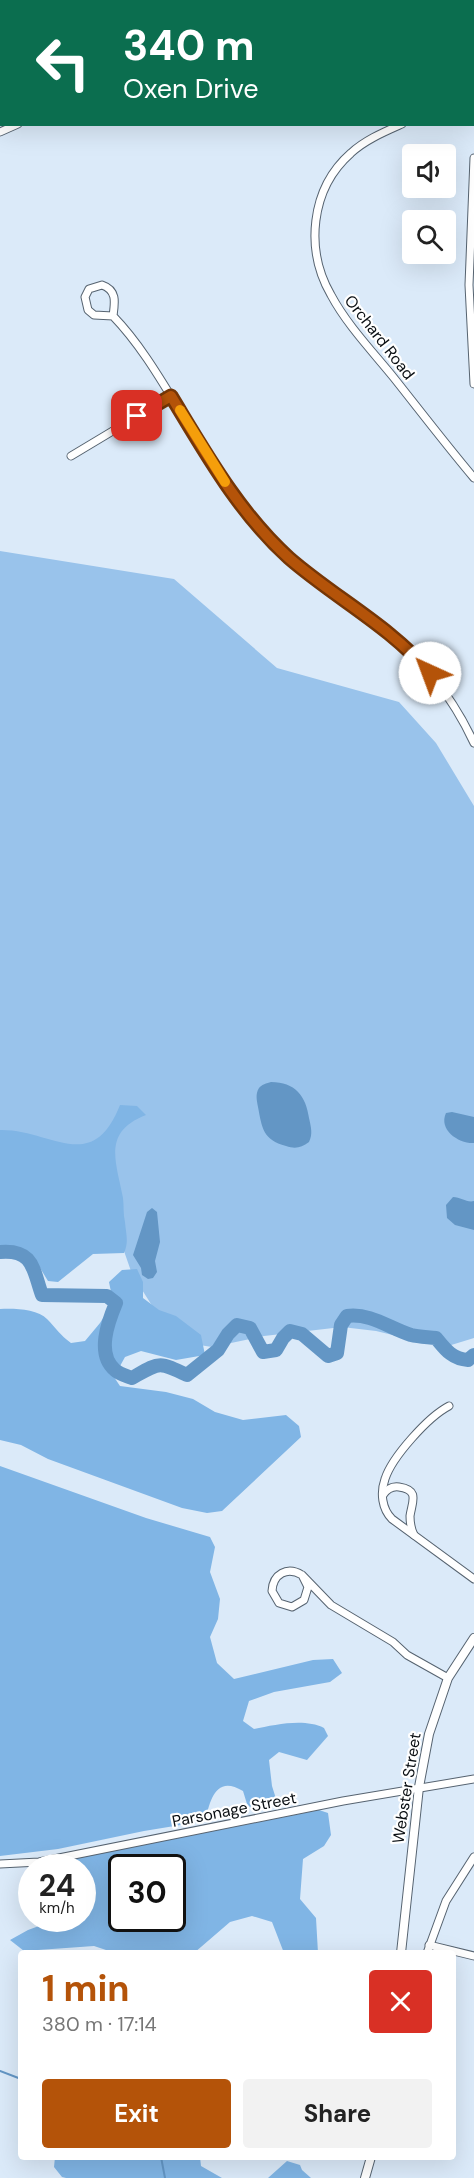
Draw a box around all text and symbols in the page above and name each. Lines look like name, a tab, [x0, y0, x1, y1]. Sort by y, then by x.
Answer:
text: 340 m	[123, 18, 255, 73]
icon: left	[24, 24, 102, 102]
text: Oxen Drive	[123, 71, 259, 106]
map controls	[402, 144, 456, 264]
button: sound	[402, 144, 456, 198]
button: search	[402, 210, 456, 264]
street label: Orchard Road	[340, 291, 419, 384]
pin	[111, 390, 162, 441]
icon: arrive	[120, 399, 153, 432]
position arrow	[398, 641, 462, 705]
street label: Webster Street	[387, 1731, 426, 1845]
street label: Parsonage Street	[170, 1787, 298, 1832]
speed limit sign: 30	[108, 1854, 186, 1932]
text: 24	[39, 1866, 75, 1905]
text: km/h	[39, 1898, 75, 1918]
text: 1 min	[42, 1965, 130, 2012]
button: close	[369, 1970, 432, 2033]
text: 380 m · 17:14	[42, 2011, 157, 2037]
button: Exit	[42, 2079, 231, 2148]
button: Share	[243, 2079, 432, 2148]

